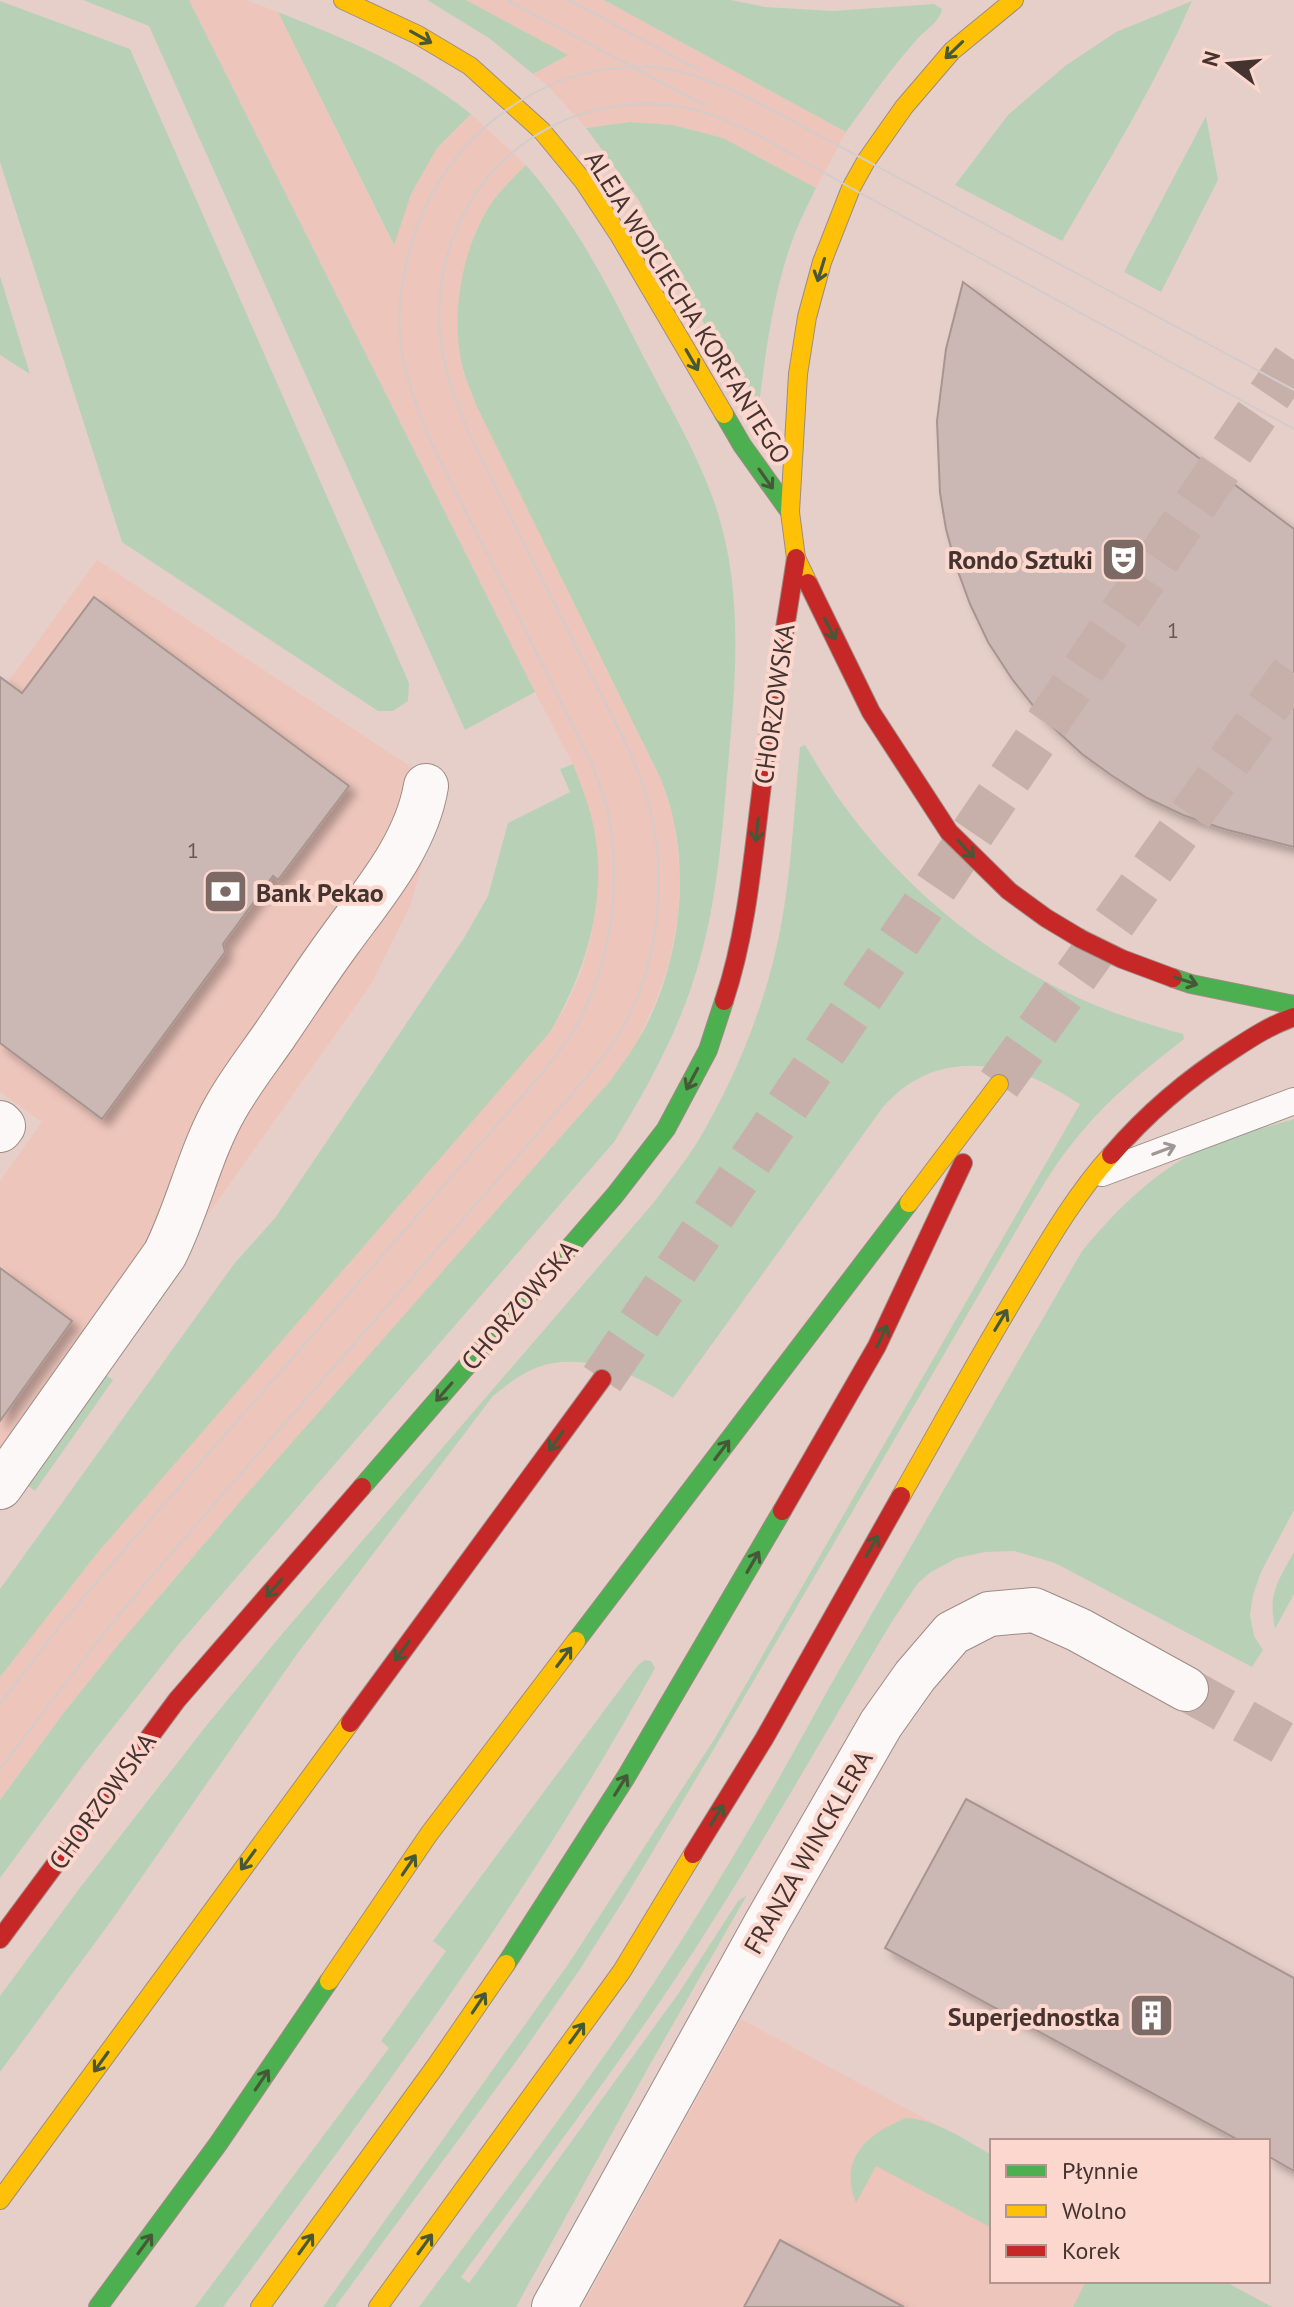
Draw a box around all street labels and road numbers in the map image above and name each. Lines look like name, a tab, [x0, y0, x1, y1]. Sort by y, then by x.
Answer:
street label: ALEJA WOJCIECHA KORFANTEGO	[578, 144, 798, 470]
street label: CHORZOWSKA	[746, 622, 802, 786]
street label: CHORZOWSKA	[454, 1233, 584, 1377]
street label: CHORZOWSKA	[41, 1726, 163, 1876]
street label: FRANZA WINCKLERA	[736, 1744, 880, 1960]

